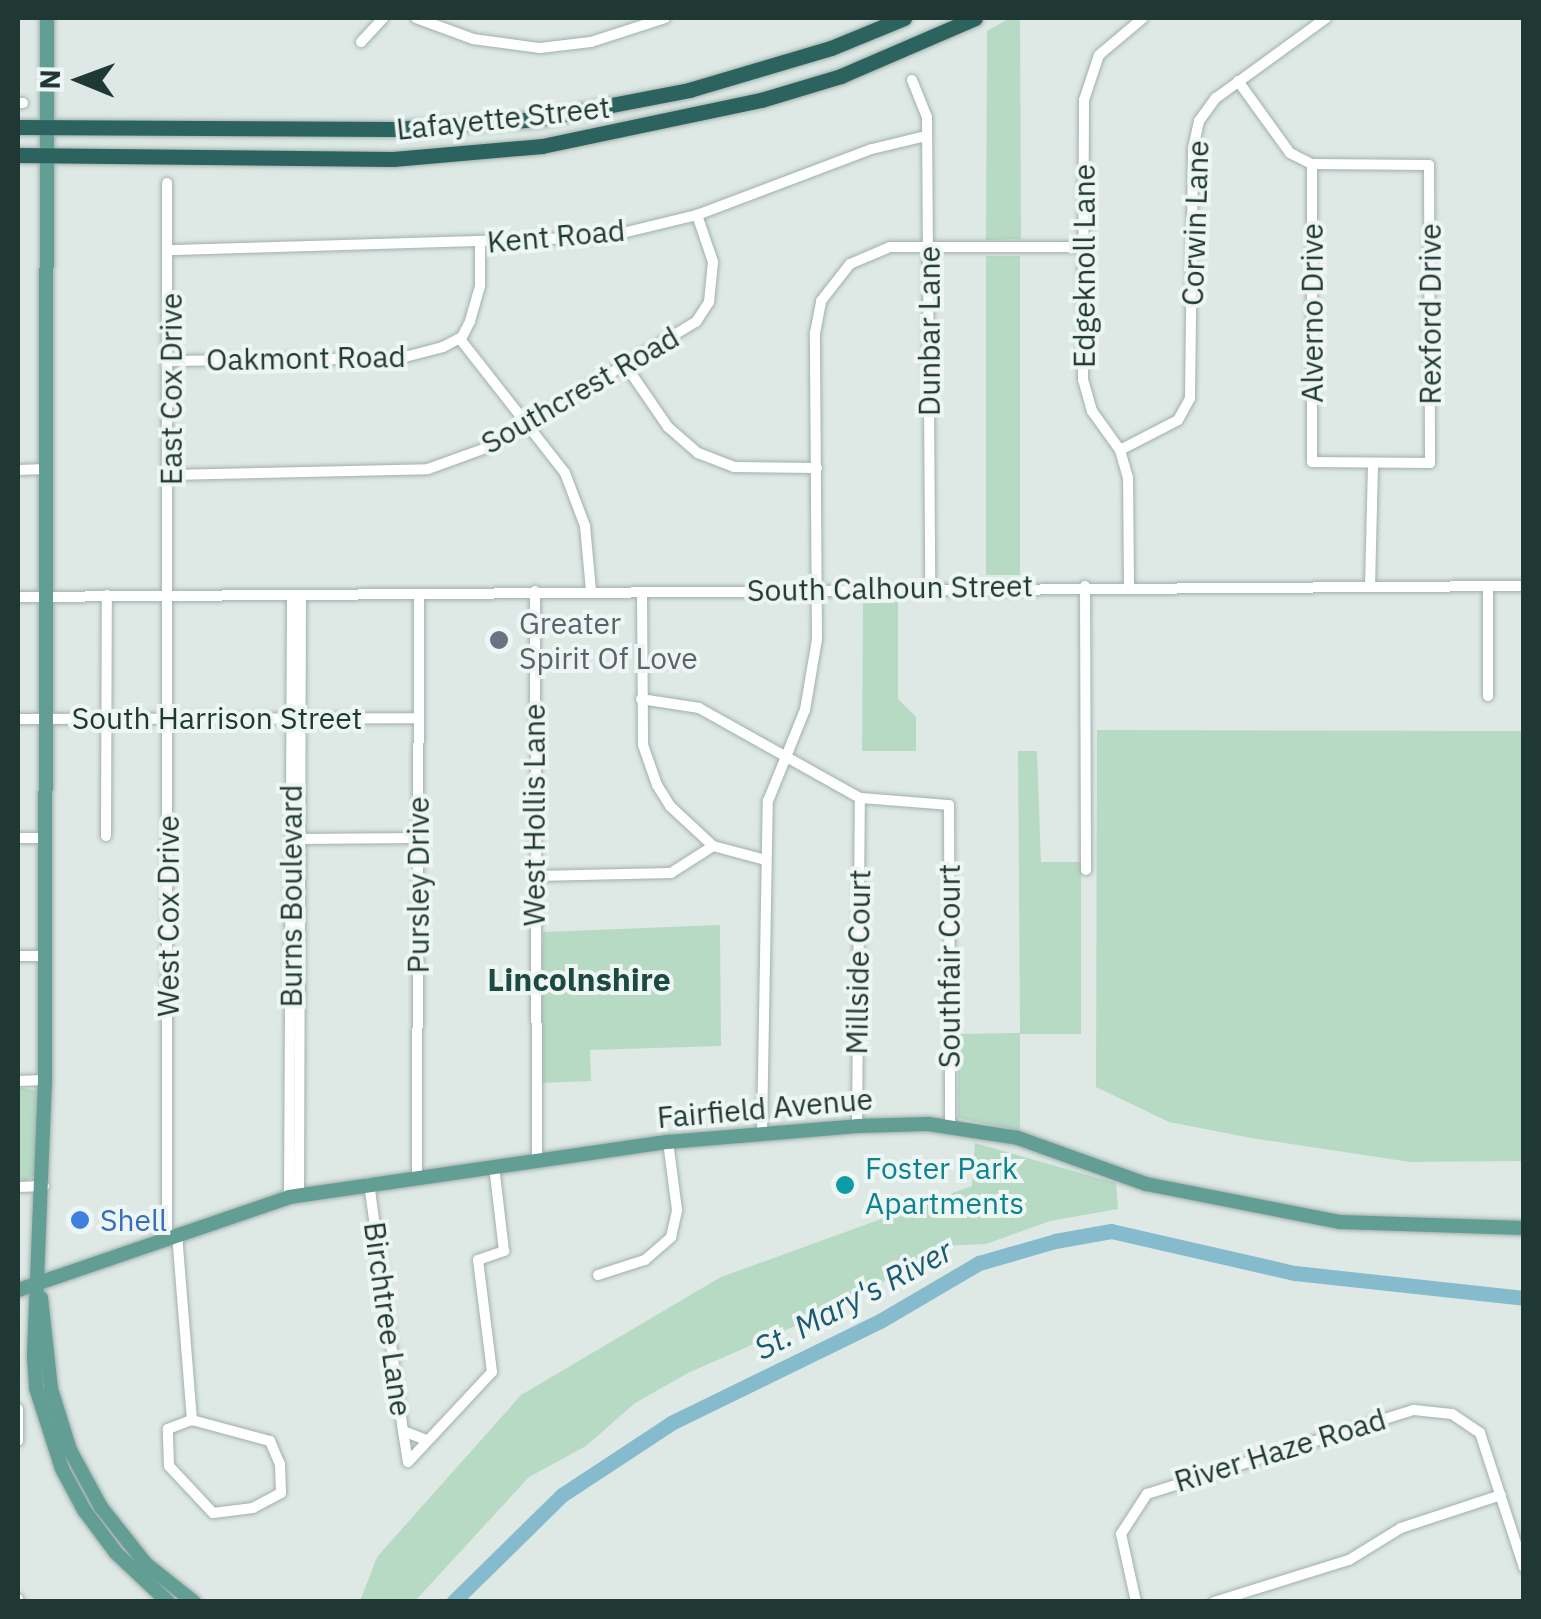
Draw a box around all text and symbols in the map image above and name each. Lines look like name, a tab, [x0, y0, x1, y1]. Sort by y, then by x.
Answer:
north arrow	[30, 30, 130, 130]
text: N	[31, 69, 68, 90]
street label: Lafayette Street	[395, 89, 611, 147]
street label: Corwin Lane	[1174, 140, 1216, 306]
street label: Edgeknoll Lane	[1066, 164, 1102, 368]
street label: Kent Road	[486, 212, 626, 260]
street label: Alverno Drive	[1294, 223, 1330, 403]
street label: Rexford Drive	[1412, 223, 1448, 405]
street label: Dunbar Lane	[911, 246, 947, 416]
street label: East Cox Drive	[153, 293, 189, 485]
street label: Southcrest Road	[475, 319, 685, 461]
street label: Oakmont Road	[206, 338, 406, 378]
street label: South Calhoun Street	[747, 568, 1033, 608]
place label: Greater Spirit Of Love	[519, 605, 698, 676]
marker: Greater Spirit Of Love	[488, 629, 510, 651]
street label: South Harrison Street	[72, 700, 362, 736]
street label: West Hollis Lane	[516, 704, 552, 926]
street label: Burns Boulevard	[273, 785, 309, 1007]
street label: Pursley Drive	[400, 797, 436, 973]
street label: West Cox Drive	[150, 815, 186, 1017]
street label: Southfair Court	[931, 864, 967, 1068]
street label: Millside Court	[838, 869, 878, 1055]
district label: Lincolnshire	[487, 960, 671, 998]
street label: Fairfield Avenue	[656, 1081, 874, 1135]
place label: Foster Park Apartments	[865, 1150, 1024, 1220]
marker: Foster Park Apartments	[834, 1174, 856, 1196]
place label: Shell	[100, 1202, 167, 1238]
marker: Shell	[69, 1209, 91, 1231]
street label: Birchtree Lane	[357, 1219, 419, 1419]
water label: St. Mary's River	[747, 1231, 959, 1367]
street label: River Haze Road	[1170, 1401, 1390, 1499]

